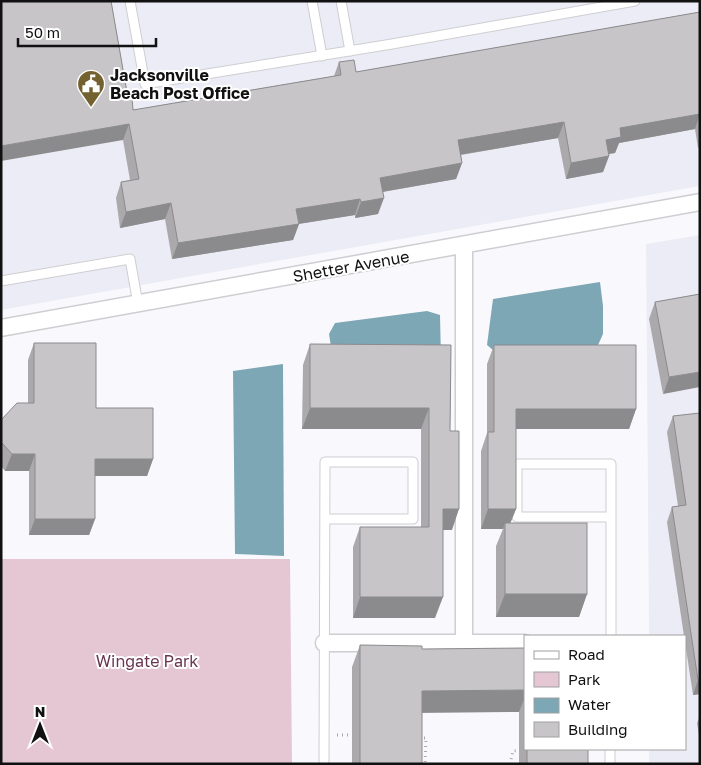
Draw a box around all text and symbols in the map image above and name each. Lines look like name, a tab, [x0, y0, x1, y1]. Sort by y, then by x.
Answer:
scale bar	[18, 15, 155, 47]
text: 50 m	[25, 23, 60, 41]
place label: Jacksonville Beach Post Office	[110, 65, 250, 103]
public building icon: Jacksonville Beach Post Office	[76, 69, 106, 108]
street label: Shetter Avenue	[291, 246, 411, 286]
legend	[524, 635, 686, 750]
text: Road	[568, 645, 605, 663]
park label: Wingate Park	[96, 651, 198, 671]
text: Park	[568, 670, 601, 688]
text: Water	[568, 695, 611, 713]
north arrow	[15, 700, 65, 750]
text: N	[35, 703, 45, 720]
text: Building	[568, 720, 628, 738]

